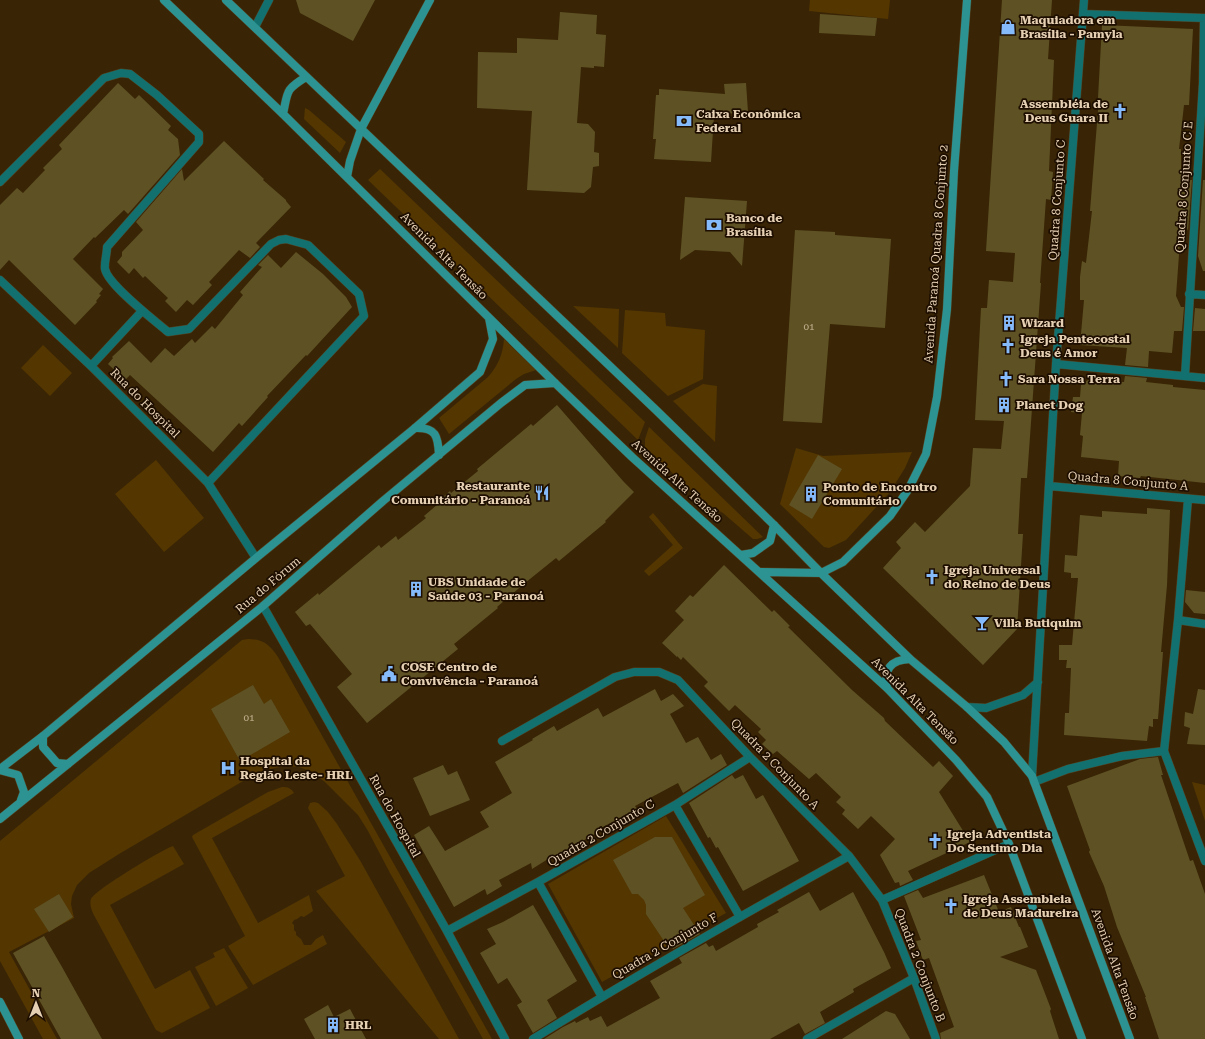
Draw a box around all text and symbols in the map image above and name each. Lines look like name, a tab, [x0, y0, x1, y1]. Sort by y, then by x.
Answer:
place label: Maquiadora em Brasília - Pamyla	[1020, 13, 1123, 41]
shop icon: Maquiadora em Brasília - Pamyla	[999, 18, 1017, 36]
place label: Assembléia de Deus Guara II	[1020, 97, 1108, 125]
church icon: Assembléia de Deus Guara II	[1111, 102, 1129, 120]
place label: Caixa Econômica Federal	[696, 107, 801, 135]
bank icon: Caixa Econômica Federal	[675, 112, 693, 130]
street label: Quadra 8 Conjunto C E	[1172, 121, 1196, 253]
street label: Quadra 8 Conjunto C	[1046, 139, 1068, 261]
street label: Avenida Paranoá Quadra 8 Conjunto 2	[921, 144, 951, 364]
street label: Avenida Alta Tensão	[398, 210, 490, 302]
place label: Banco de Brasília	[726, 211, 782, 239]
bank icon: Banco de Brasília	[705, 216, 723, 234]
building icon: Wizard	[1000, 314, 1018, 332]
place label: Wizard	[1021, 316, 1064, 330]
house number: 01	[803, 321, 815, 332]
place label: Igreja Pentecostal Deus é Amor	[1020, 332, 1130, 360]
church icon: Igreja Pentecostal Deus é Amor	[999, 337, 1017, 355]
street label: Rua do Hospital	[107, 365, 183, 441]
church icon: Sara Nossa Terra	[997, 370, 1015, 388]
place label: Sara Nossa Terra	[1018, 372, 1120, 386]
building icon: Planet Dog	[995, 396, 1013, 414]
place label: Planet Dog	[1016, 398, 1084, 412]
street label: Avenida Alta Tensão	[629, 437, 725, 525]
street label: Quadra 8 Conjunto A	[1067, 469, 1189, 493]
place label: Restaurante Comunitário - Paranoá	[391, 479, 530, 507]
place label: Ponto de Encontro Comunitário	[823, 480, 937, 508]
restaurant icon: Restaurante Comunitário - Paranoá	[533, 484, 551, 502]
building icon: Ponto de Encontro Comunitário	[802, 485, 820, 503]
street label: Rua do Fórum	[233, 554, 303, 616]
place label: Igreja Universal do Reino de Deus	[944, 563, 1050, 591]
church icon: Igreja Universal do Reino de Deus	[923, 568, 941, 586]
place label: UBS Unidade de Saúde 03 - Paranoá	[428, 575, 544, 603]
building icon: UBS Unidade de Saúde 03 - Paranoá	[407, 580, 425, 598]
bar icon: Villa Butiquim	[973, 614, 991, 632]
place label: Villa Butiquim	[994, 616, 1082, 630]
street label: Avenida Alta Tensão	[869, 655, 961, 747]
place label: COSE Centro de Convivência - Paranoá	[401, 660, 538, 688]
public building icon: COSE Centro de Convivência - Paranoá	[380, 665, 398, 683]
house number: 01	[243, 712, 255, 723]
street label: Quadra 2 Conjunto A	[728, 716, 822, 813]
place label: Hospital da Região Leste- HRL	[240, 754, 353, 782]
hospital icon: Hospital da Região Leste- HRL	[219, 759, 237, 777]
street label: Rua do Hospital	[366, 772, 424, 860]
street label: Quadra 2 Conjunto C	[545, 796, 657, 869]
place label: Igreja Adventista Do Sentimo Dia	[947, 827, 1051, 855]
church icon: Igreja Adventista Do Sentimo Dia	[926, 832, 944, 850]
place label: Igreja Assembleia de Deus Madureira	[963, 892, 1078, 920]
church icon: Igreja Assembleia de Deus Madureira	[942, 897, 960, 915]
street label: Quadra 2 Conjunto B	[892, 906, 948, 1024]
street label: Avenida Alta Tensão	[1088, 906, 1142, 1022]
street label: Quadra 2 Conjunto F	[610, 910, 720, 982]
north arrow	[16, 983, 56, 1023]
text: N	[32, 987, 41, 1000]
building icon: HRL	[324, 1016, 342, 1034]
place label: HRL	[345, 1018, 372, 1032]

